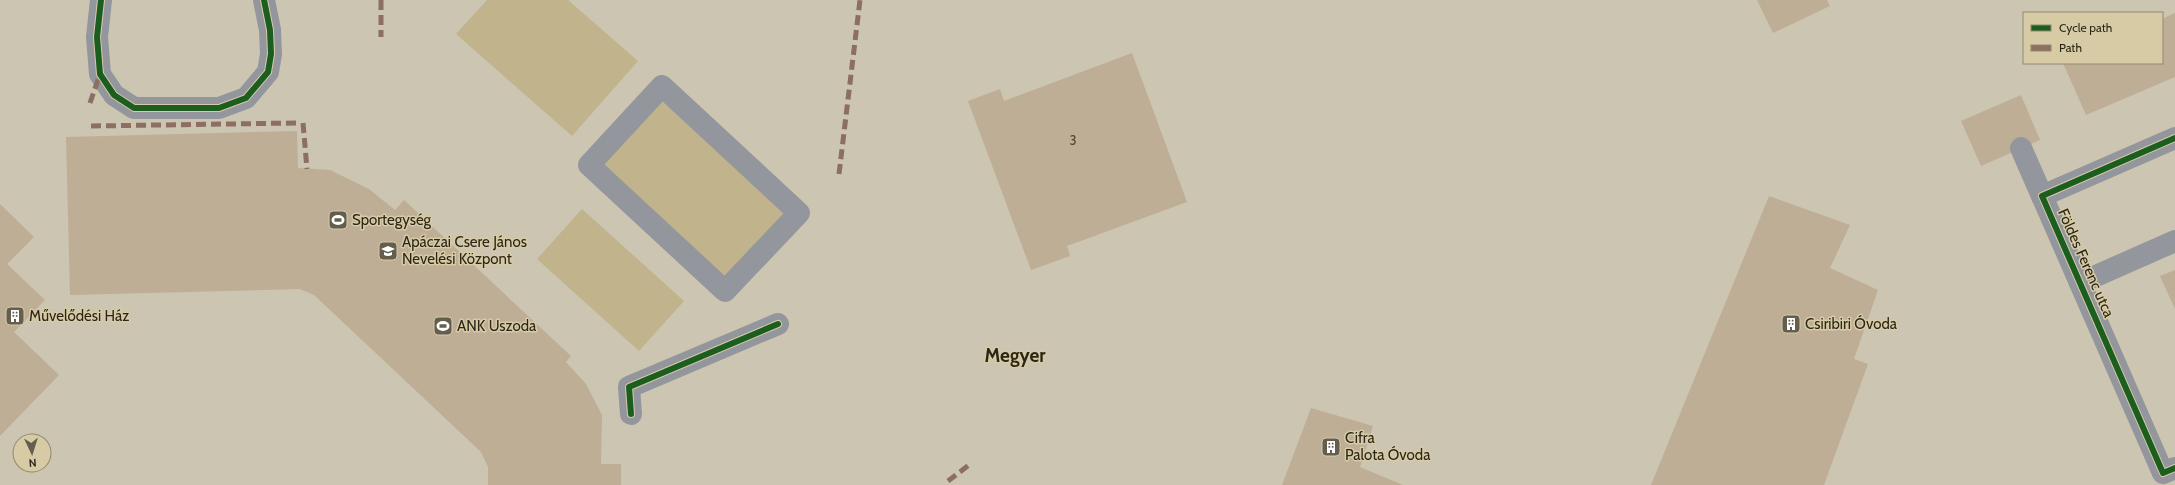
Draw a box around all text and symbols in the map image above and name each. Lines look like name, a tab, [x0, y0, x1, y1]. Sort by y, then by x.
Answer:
legend	[2023, 12, 2163, 64]
text: Cycle path	[2059, 20, 2112, 35]
text: Path	[2059, 40, 2082, 55]
house number: 3	[1069, 132, 1077, 148]
street label: Földes Ferenc utca	[2054, 206, 2118, 321]
sports icon: Sportegység	[327, 209, 349, 231]
place label: Sportegység	[352, 211, 432, 229]
place label: Apáczai Csere János Nevelési Központ	[402, 233, 527, 268]
school or university icon: Apáczai Csere János Nevelési Központ	[377, 240, 399, 262]
building icon: Művelődési Ház	[4, 305, 26, 327]
place label: Művelődési Ház	[29, 307, 129, 325]
building icon: Csiribiri Óvoda	[1780, 313, 1802, 335]
place label: Csiribiri Óvoda	[1805, 314, 1898, 333]
sports icon: ANK Uszoda	[432, 315, 454, 337]
place label: ANK Uszoda	[457, 317, 537, 335]
district label: Megyer	[985, 344, 1046, 367]
place label: Cifra Palota Óvoda	[1345, 429, 1431, 464]
north arrow	[12, 433, 52, 473]
building icon: Cifra Palota Óvoda	[1320, 436, 1342, 458]
text: N	[28, 456, 37, 470]

